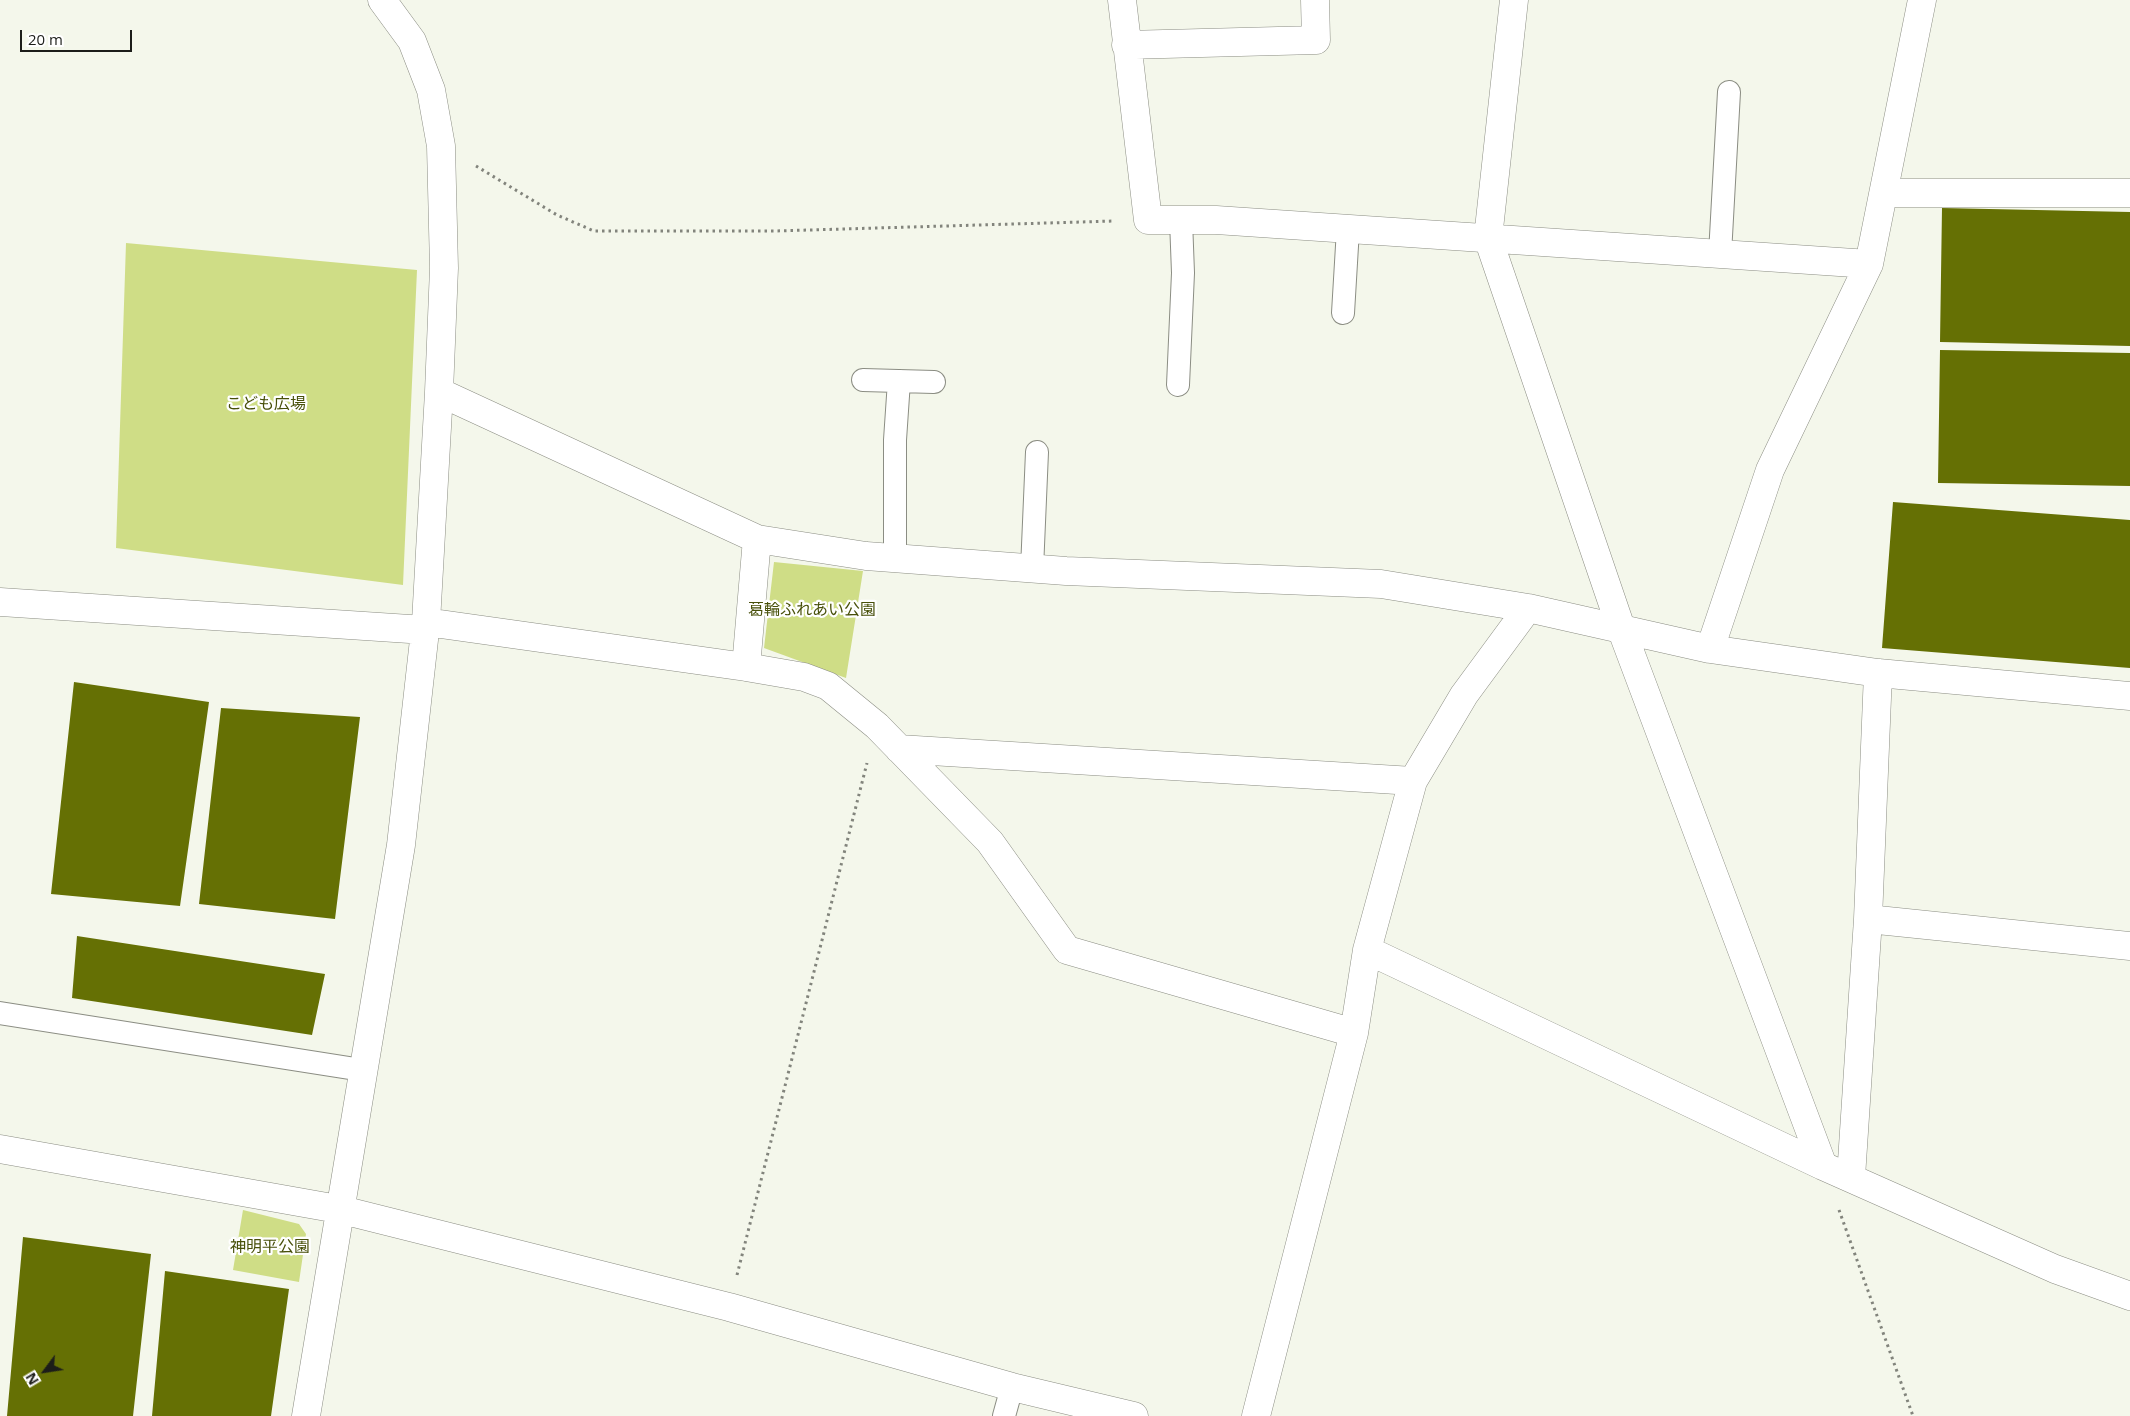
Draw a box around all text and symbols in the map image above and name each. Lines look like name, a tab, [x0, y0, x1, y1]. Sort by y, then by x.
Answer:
scale bar	[22, 20, 135, 52]
text: 20 m	[28, 29, 63, 49]
park label: こども広場	[226, 394, 306, 414]
park label: 葛輪ふれあい公園	[748, 600, 876, 620]
park label: 神明平公園	[230, 1237, 310, 1257]
north arrow	[20, 1346, 70, 1396]
text: N	[21, 1369, 43, 1389]

